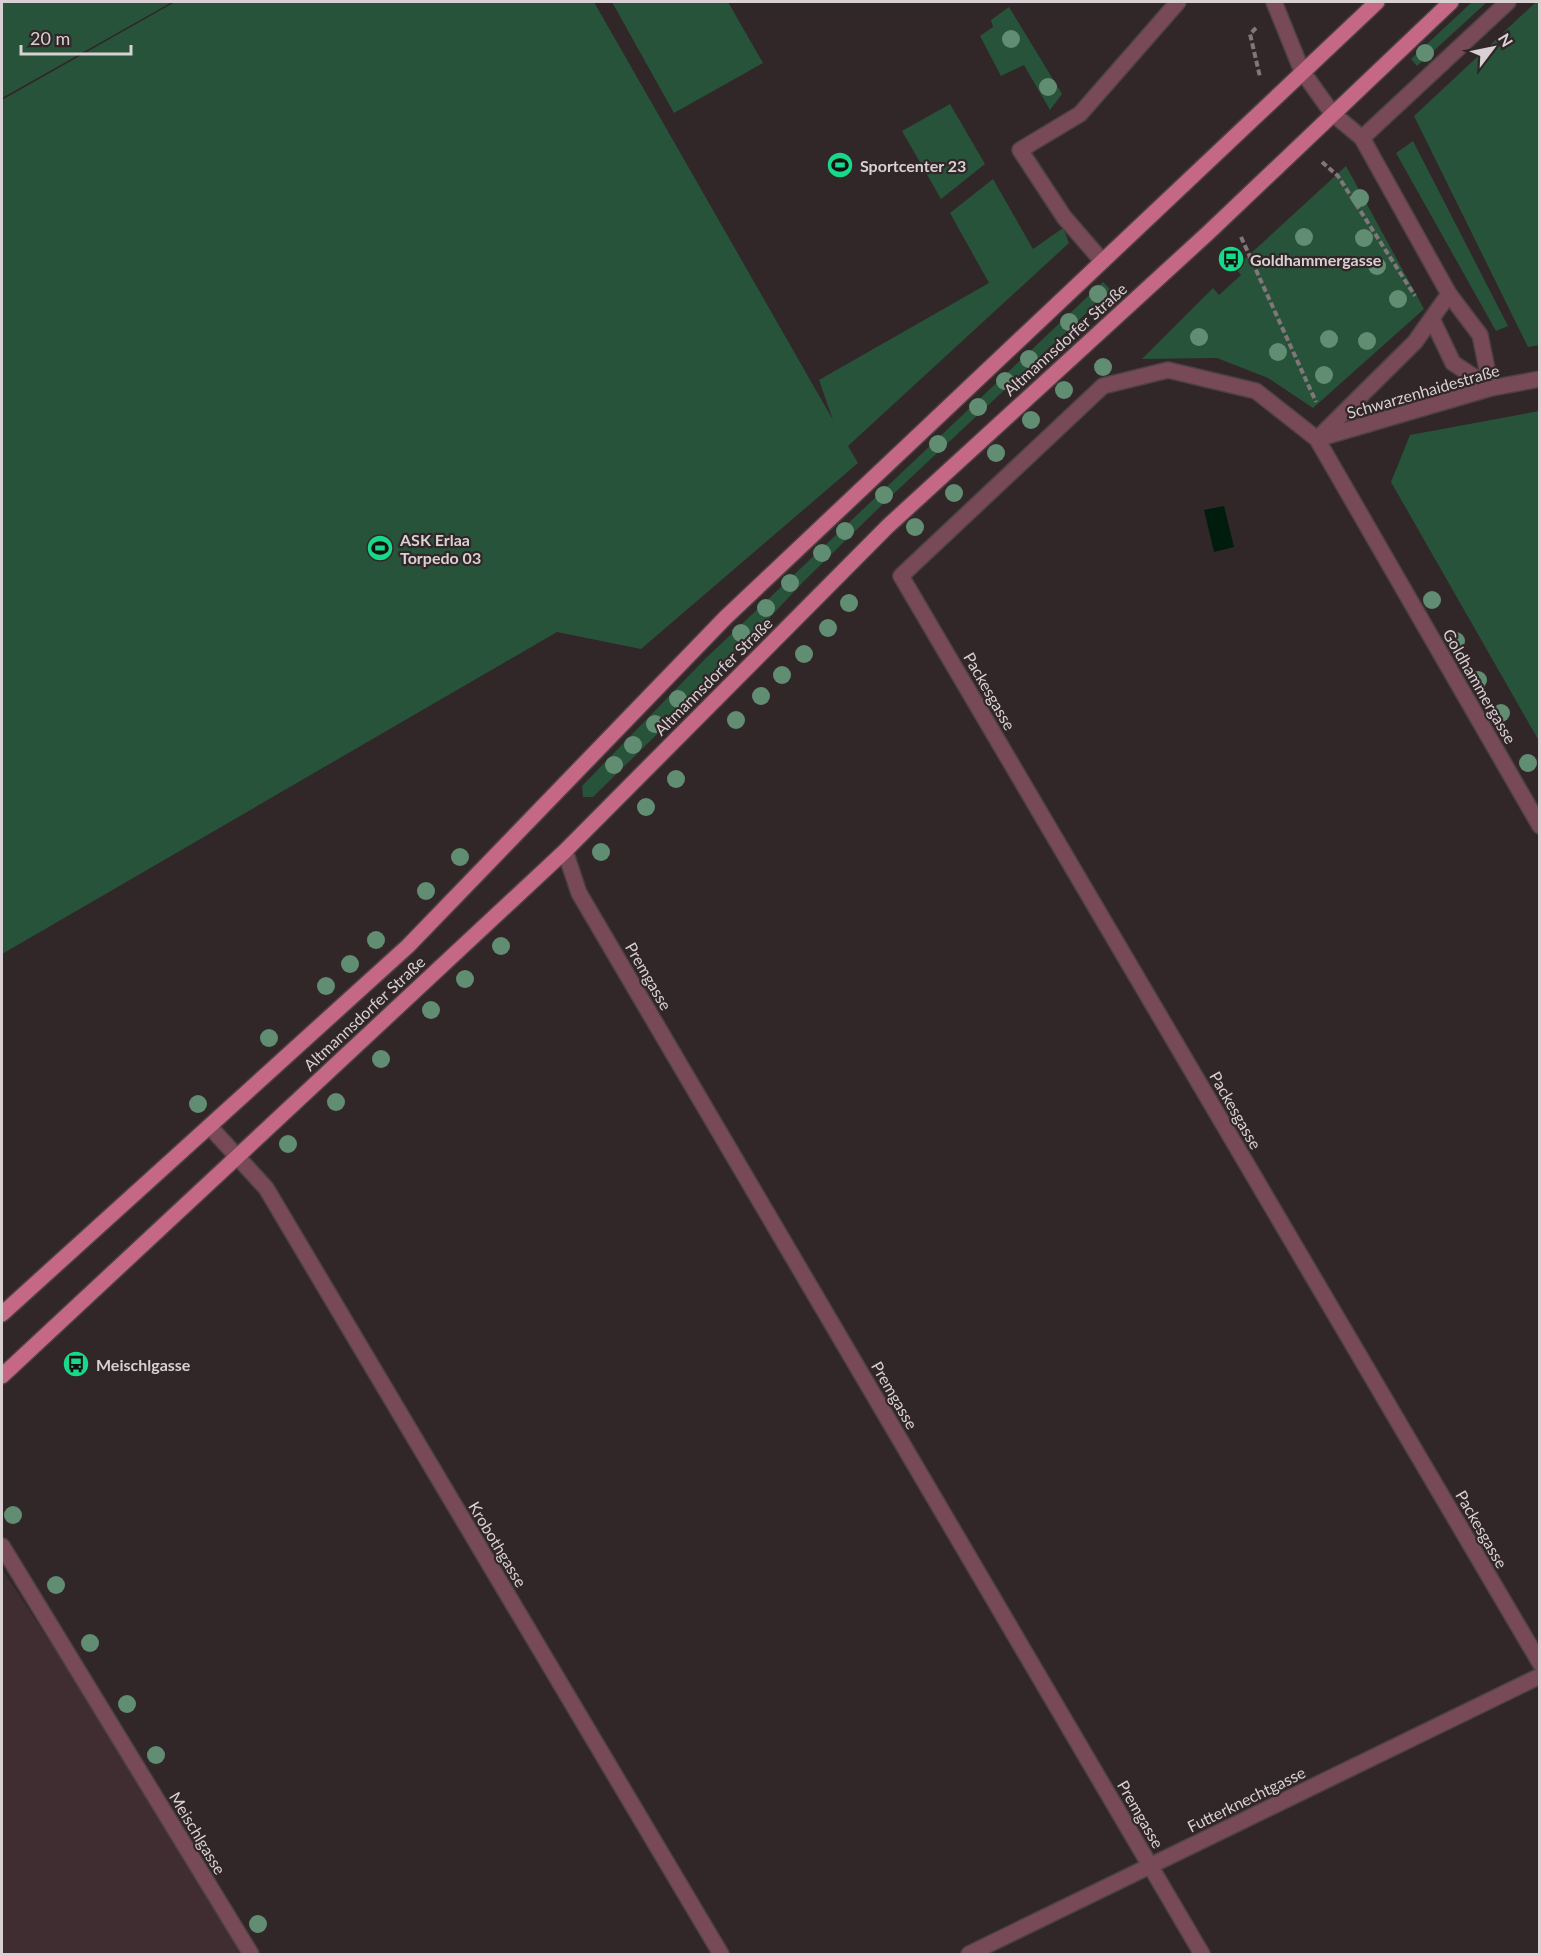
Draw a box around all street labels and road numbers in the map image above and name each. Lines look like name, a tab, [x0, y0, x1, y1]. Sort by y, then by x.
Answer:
street label: Altmannsdorfer Straße	[1000, 279, 1130, 399]
street label: Schwarzenhaidestraße	[1344, 360, 1502, 422]
street label: Altmannsdorfer Straße	[650, 613, 776, 739]
street label: Goldhammergasse	[1439, 625, 1521, 747]
street label: Packesgasse	[960, 649, 1020, 733]
street label: Premgasse	[622, 939, 676, 1013]
street label: Altmannsdorfer Straße	[299, 952, 429, 1074]
street label: Packesgasse	[1206, 1068, 1266, 1152]
street label: Premgasse	[868, 1358, 922, 1432]
street label: Packesgasse	[1452, 1487, 1512, 1571]
street label: Krobothgasse	[465, 1498, 531, 1590]
street label: Futterknechtgasse	[1184, 1762, 1308, 1836]
street label: Premgasse	[1114, 1777, 1168, 1851]
street label: Meischlgasse	[166, 1788, 230, 1878]

